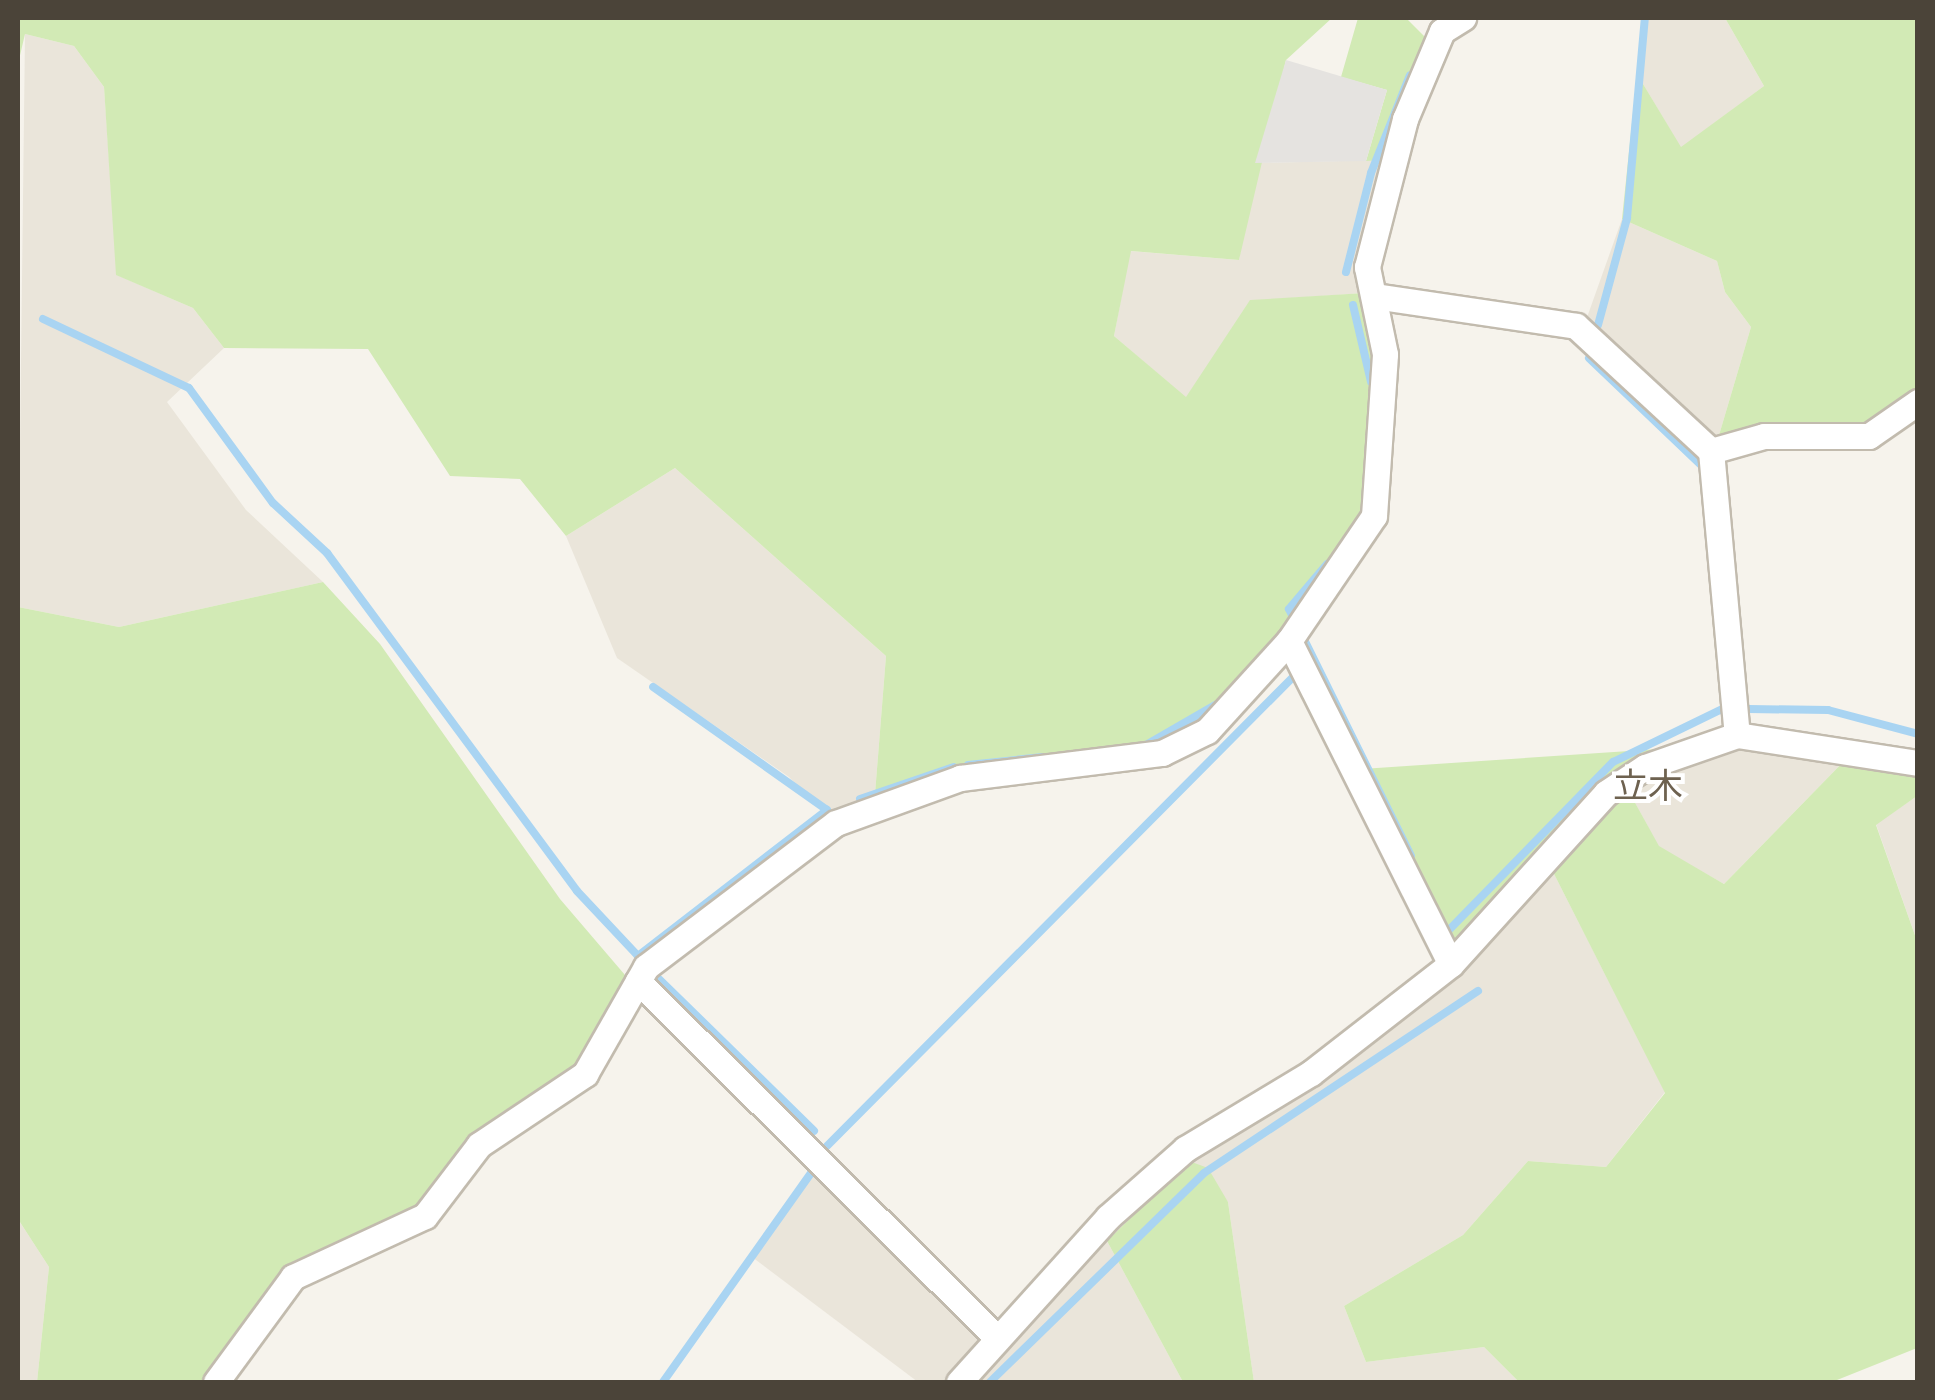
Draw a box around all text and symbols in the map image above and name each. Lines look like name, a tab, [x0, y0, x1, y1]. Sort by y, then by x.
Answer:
district label: 立木	[1613, 765, 1683, 807]

